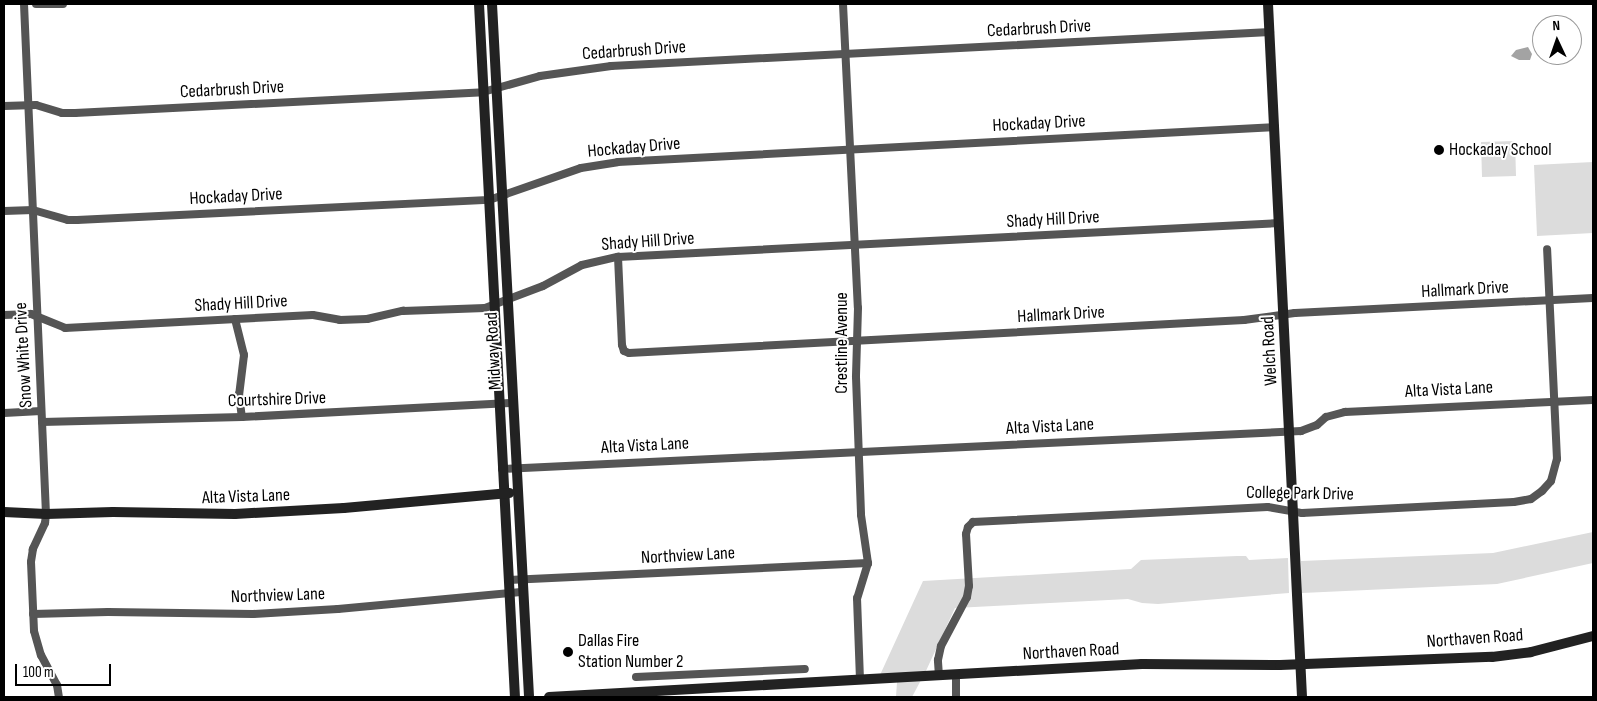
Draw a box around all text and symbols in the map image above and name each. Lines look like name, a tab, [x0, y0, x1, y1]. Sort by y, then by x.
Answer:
street label: Cedarbrush Drive	[986, 15, 1092, 43]
north arrow	[1532, 15, 1582, 65]
text: N	[1552, 17, 1560, 34]
street label: Cedarbrush Drive	[581, 37, 687, 65]
street label: Cedarbrush Drive	[179, 76, 285, 104]
street label: Hockaday Drive	[992, 111, 1086, 137]
street label: Hockaday Drive	[587, 133, 681, 163]
place label: Hockaday School	[1449, 139, 1552, 161]
marker: Hockaday School	[1433, 144, 1445, 156]
street label: Hockaday Drive	[189, 184, 283, 210]
street label: Shady Hill Drive	[1006, 207, 1100, 233]
street label: Shady Hill Drive	[601, 228, 695, 256]
street label: Hallmark Drive	[1421, 277, 1509, 303]
street label: Shady Hill Drive	[194, 291, 288, 317]
street label: Crestline Avenue	[831, 292, 853, 394]
street label: Snow White Drive	[10, 302, 38, 408]
street label: Hallmark Drive	[1017, 302, 1105, 328]
street label: Midway Road	[481, 311, 507, 391]
street label: Welch Road	[1257, 316, 1283, 386]
street label: Alta Vista Lane	[1404, 377, 1494, 403]
street label: Courtshire Drive	[228, 387, 326, 413]
street label: Alta Vista Lane	[1005, 414, 1095, 440]
street label: Alta Vista Lane	[600, 433, 690, 459]
street label: College Park Drive	[1246, 482, 1354, 506]
street label: Alta Vista Lane	[202, 485, 290, 509]
street label: Northview Lane	[640, 543, 736, 569]
street label: Northview Lane	[231, 584, 325, 608]
street label: Northaven Road	[1426, 625, 1524, 653]
place label: Dallas Fire Station Number 2	[578, 631, 683, 674]
street label: Northaven Road	[1022, 639, 1120, 665]
marker: Dallas Fire Station Number 2	[562, 646, 574, 658]
scale bar	[18, 654, 114, 686]
text: 100 m	[23, 663, 54, 682]

